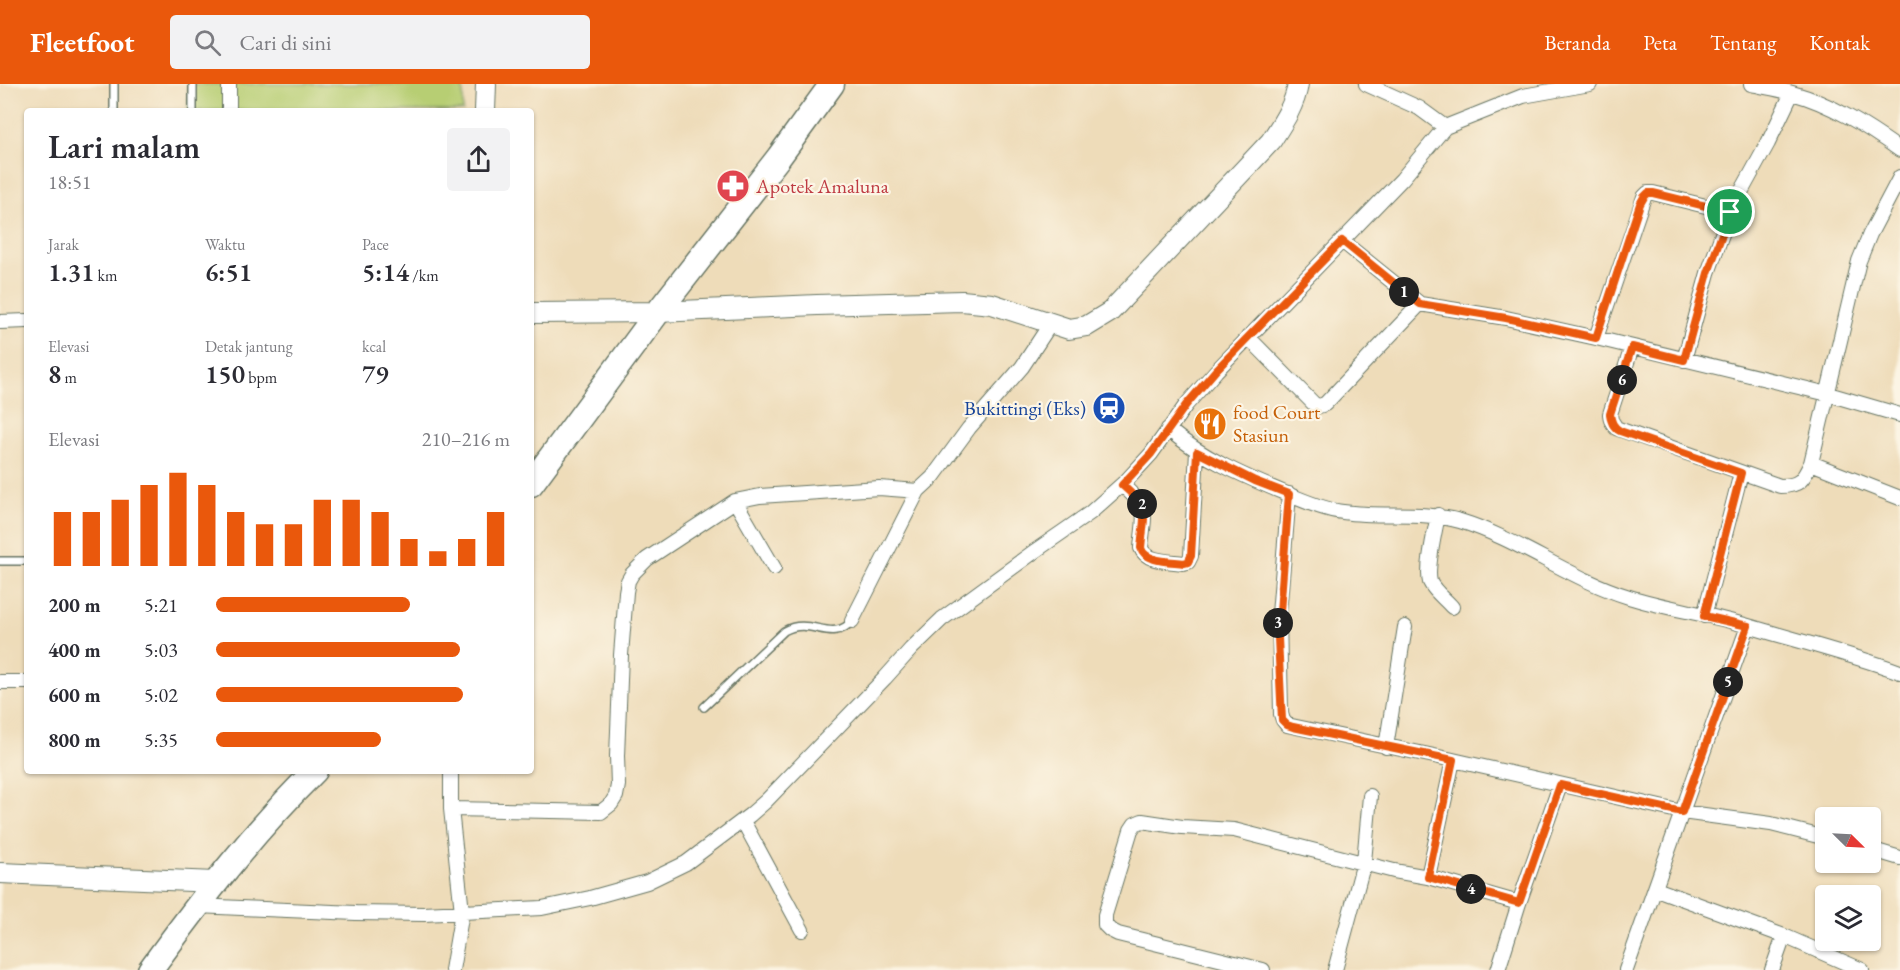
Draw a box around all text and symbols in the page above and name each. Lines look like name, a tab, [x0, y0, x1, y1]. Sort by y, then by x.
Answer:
search box	[170, 15, 590, 69]
text: Fleetfoot	[30, 24, 134, 60]
icon: search	[191, 26, 224, 59]
text: Cari di sini	[239, 28, 331, 57]
text: Beranda	[1544, 29, 1610, 56]
text: Peta	[1643, 29, 1677, 56]
text: Tentang	[1710, 29, 1776, 56]
text: Kontak	[1809, 29, 1870, 56]
text: Lari malam	[48, 125, 200, 168]
button: share	[447, 128, 510, 191]
pharmacy icon: Apotek Amaluna	[715, 168, 751, 204]
text: 18:51	[48, 169, 91, 195]
place label: Apotek Amaluna	[755, 173, 889, 199]
pin	[1704, 186, 1755, 237]
icon: arrive	[1713, 195, 1746, 228]
text: Jarak	[48, 234, 79, 255]
text: Waktu	[205, 234, 245, 255]
text: Pace	[362, 234, 389, 255]
text: 1.31	[48, 255, 94, 289]
text: 6:51	[205, 255, 252, 289]
text: 5:14	[362, 255, 409, 289]
text: km	[94, 265, 117, 286]
text: /km	[409, 265, 439, 286]
pin: 1	[1389, 277, 1419, 307]
text: 1	[1400, 281, 1408, 302]
text: Elevasi	[48, 336, 89, 357]
text: Detak jantung	[205, 336, 293, 357]
text: kcal	[362, 336, 386, 357]
text: 8	[48, 357, 61, 391]
text: 150	[205, 357, 245, 391]
text: 79	[362, 357, 389, 391]
pin: 6	[1607, 365, 1637, 395]
text: m	[61, 367, 77, 388]
text: bpm	[245, 367, 277, 388]
text: 6	[1618, 369, 1626, 390]
station icon: Bukittingi (Eks)	[1091, 390, 1127, 426]
place label: Bukittingi (Eks)	[964, 395, 1086, 421]
place label: food Court Stasiun	[1233, 399, 1321, 448]
restaurant icon: food Court Stasiun	[1192, 406, 1228, 442]
text: Elevasi	[48, 426, 100, 452]
text: 210–216 m	[422, 426, 510, 452]
pin: 2	[1127, 489, 1157, 519]
text: 2	[1138, 493, 1146, 514]
text: 200 m	[48, 592, 101, 618]
text: 5:21	[144, 592, 178, 618]
pin: 3	[1263, 608, 1293, 638]
text: 3	[1274, 612, 1282, 633]
text: 400 m	[48, 637, 101, 663]
text: 5:03	[144, 637, 178, 663]
pin: 5	[1713, 667, 1743, 697]
text: 5	[1724, 671, 1732, 692]
text: 600 m	[48, 682, 101, 708]
text: 5:02	[144, 682, 178, 708]
text: 800 m	[48, 727, 101, 753]
text: 5:35	[144, 727, 178, 753]
north arrow	[1815, 807, 1881, 873]
map controls	[1815, 807, 1881, 951]
pin: 4	[1456, 874, 1486, 904]
text: 4	[1467, 878, 1475, 899]
button: layers	[1815, 885, 1881, 951]

